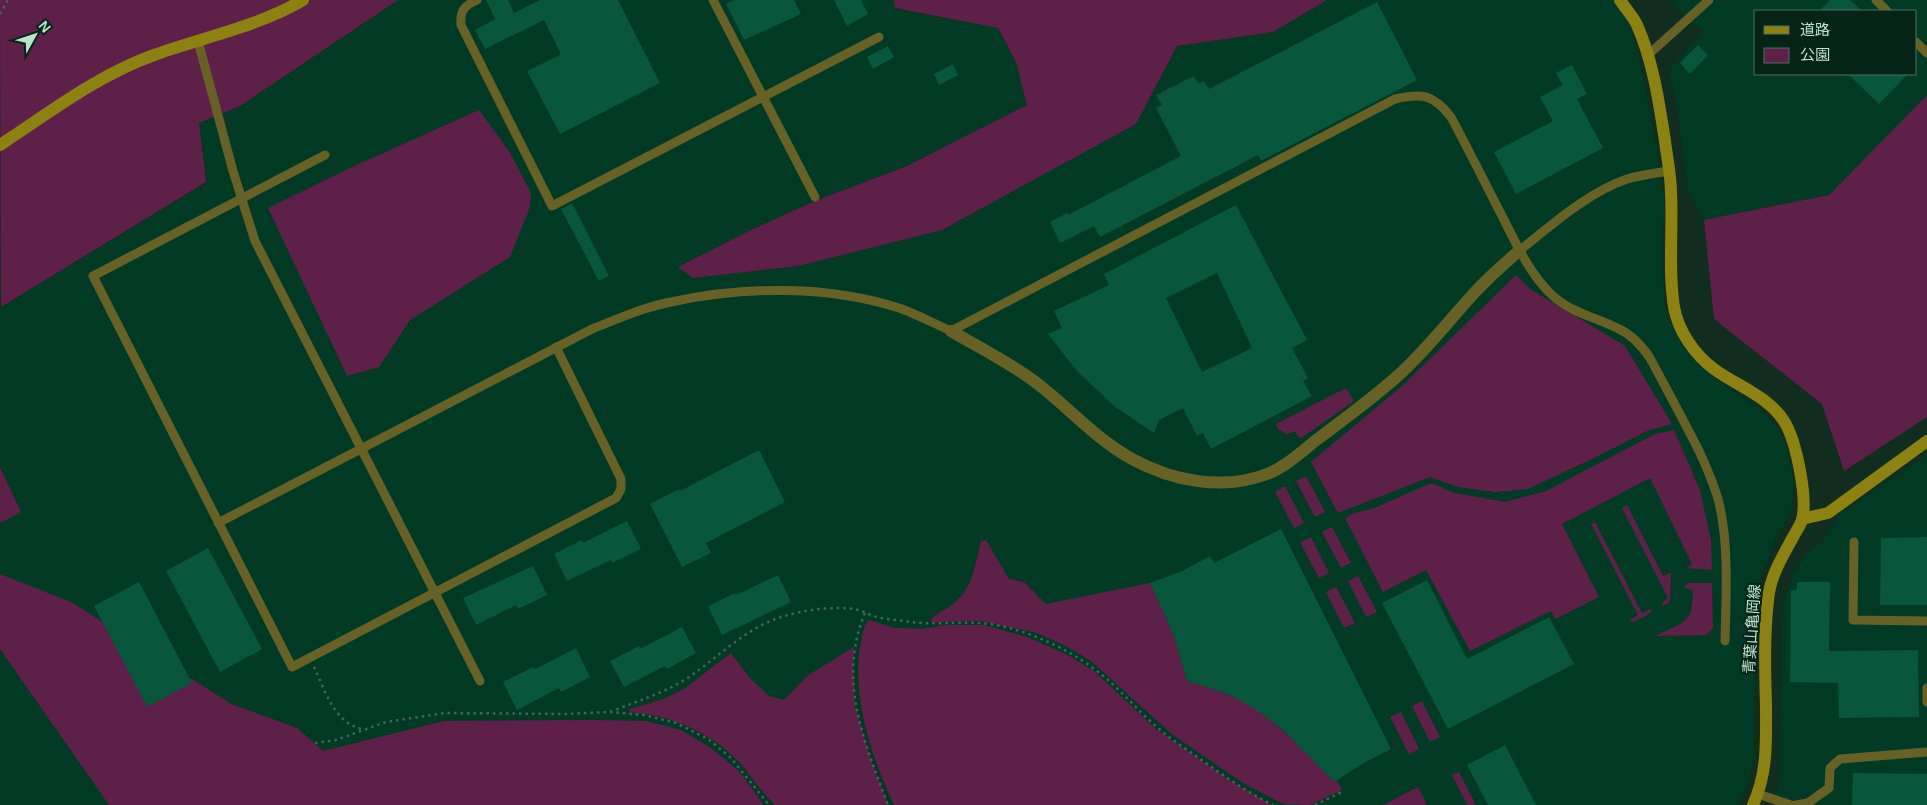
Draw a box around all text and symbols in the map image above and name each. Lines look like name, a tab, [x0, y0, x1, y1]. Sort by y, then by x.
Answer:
north arrow	[10, 10, 60, 60]
legend	[1754, 10, 1917, 75]
text: N	[36, 18, 54, 36]
text: 道路	[1800, 21, 1830, 38]
text: 公園	[1800, 46, 1830, 63]
street label: 青葉山亀岡線	[1740, 583, 1763, 674]

